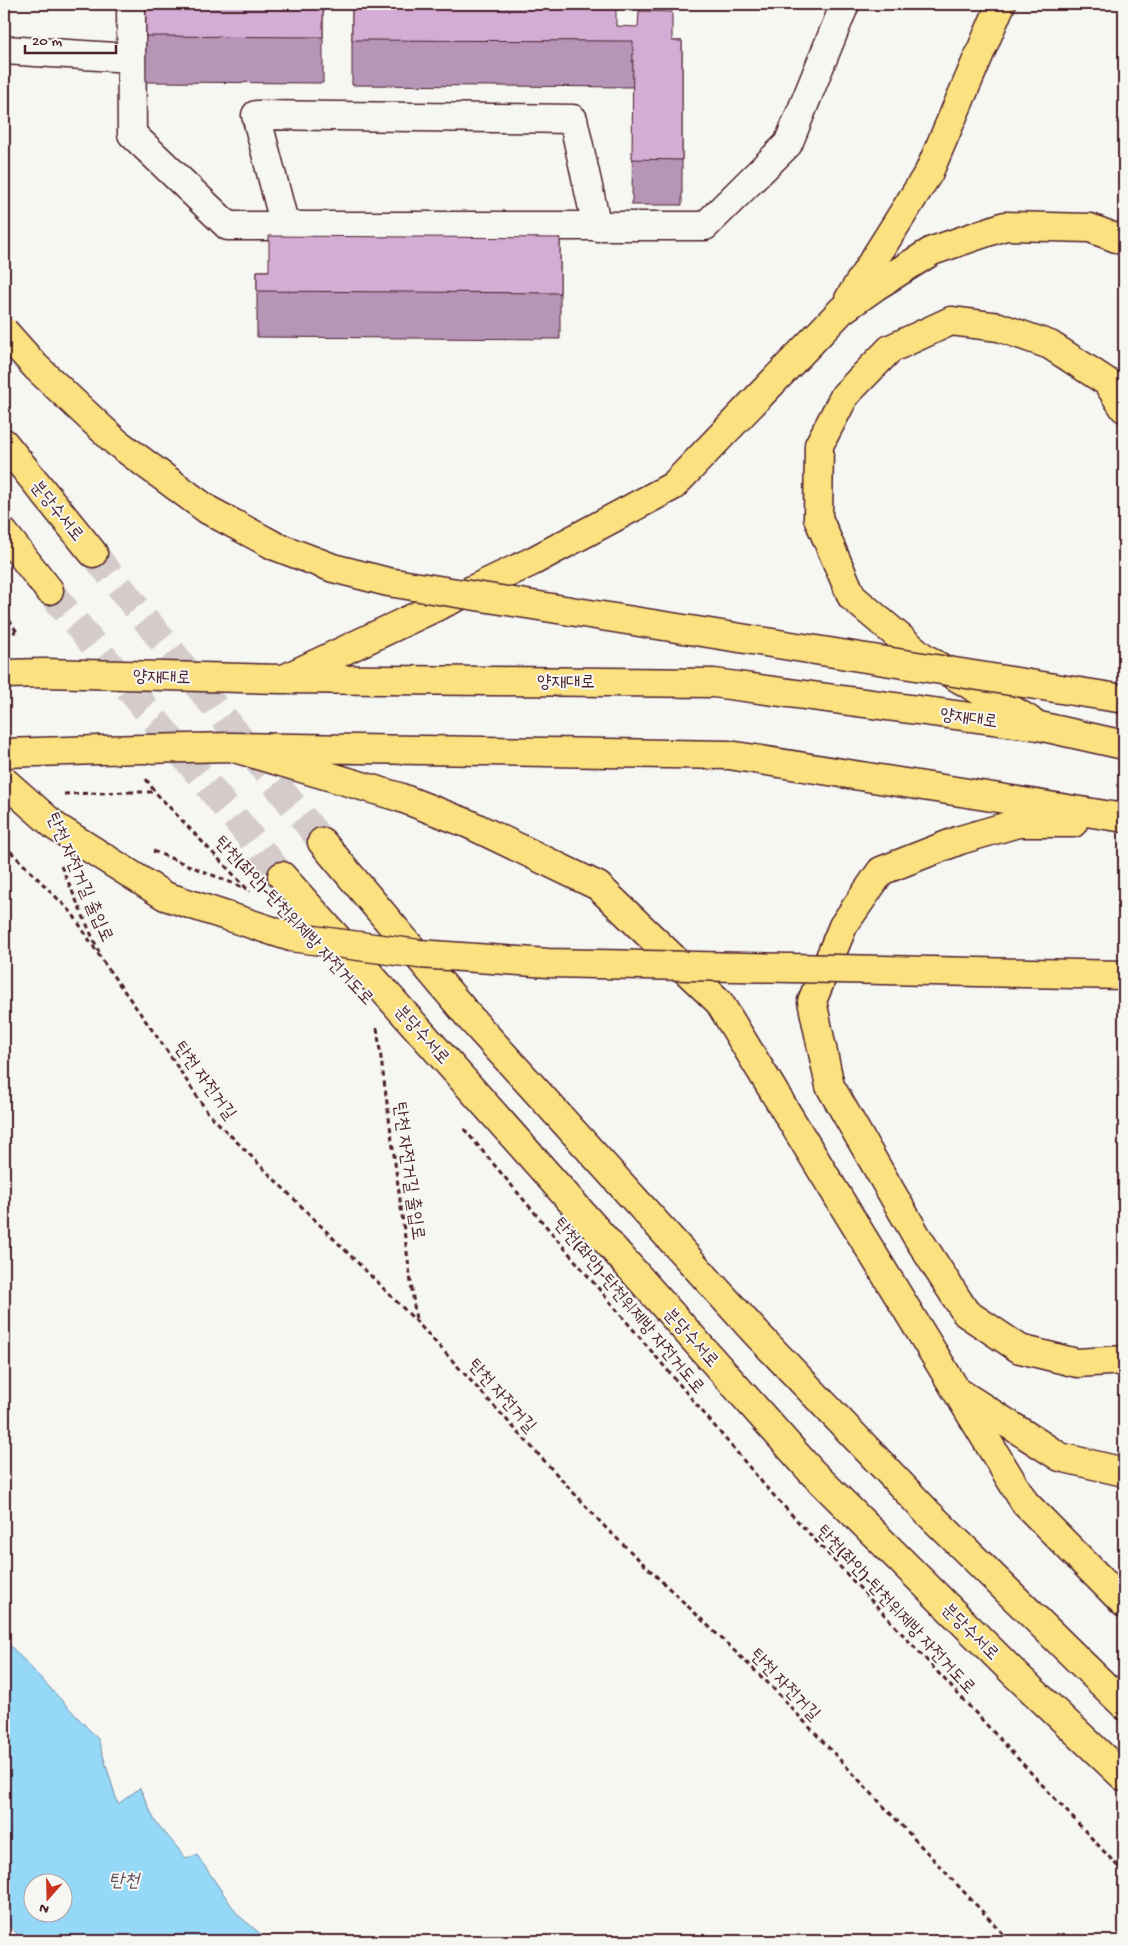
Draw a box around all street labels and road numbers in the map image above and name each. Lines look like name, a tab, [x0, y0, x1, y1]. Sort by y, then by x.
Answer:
street label: 분당수서로	[25, 477, 87, 546]
street label: 양재대로	[133, 667, 191, 690]
street label: 양재대로	[537, 673, 595, 694]
street label: 양재대로	[939, 705, 999, 734]
street label: 탄천 자전거길 출입로	[41, 810, 117, 946]
street label: 탄천(좌안)-탄천위제방 자전거도로	[209, 833, 377, 1010]
street label: 분당수서로	[389, 1002, 453, 1070]
street label: 탄천 자전거길	[169, 1038, 240, 1125]
street label: 탄천 자전거길 출입로	[387, 1101, 428, 1242]
street label: 탄천(좌안)-탄천위제방 자전거도로	[548, 1214, 708, 1399]
street label: 분당수서로	[658, 1305, 722, 1373]
street label: 탄천 자전거길	[463, 1356, 540, 1438]
street label: 탄천(좌안)-탄천위제방 자전거도로	[811, 1522, 979, 1699]
street label: 분당수서로	[936, 1600, 1002, 1666]
street label: 탄천 자전거길	[745, 1646, 824, 1726]

